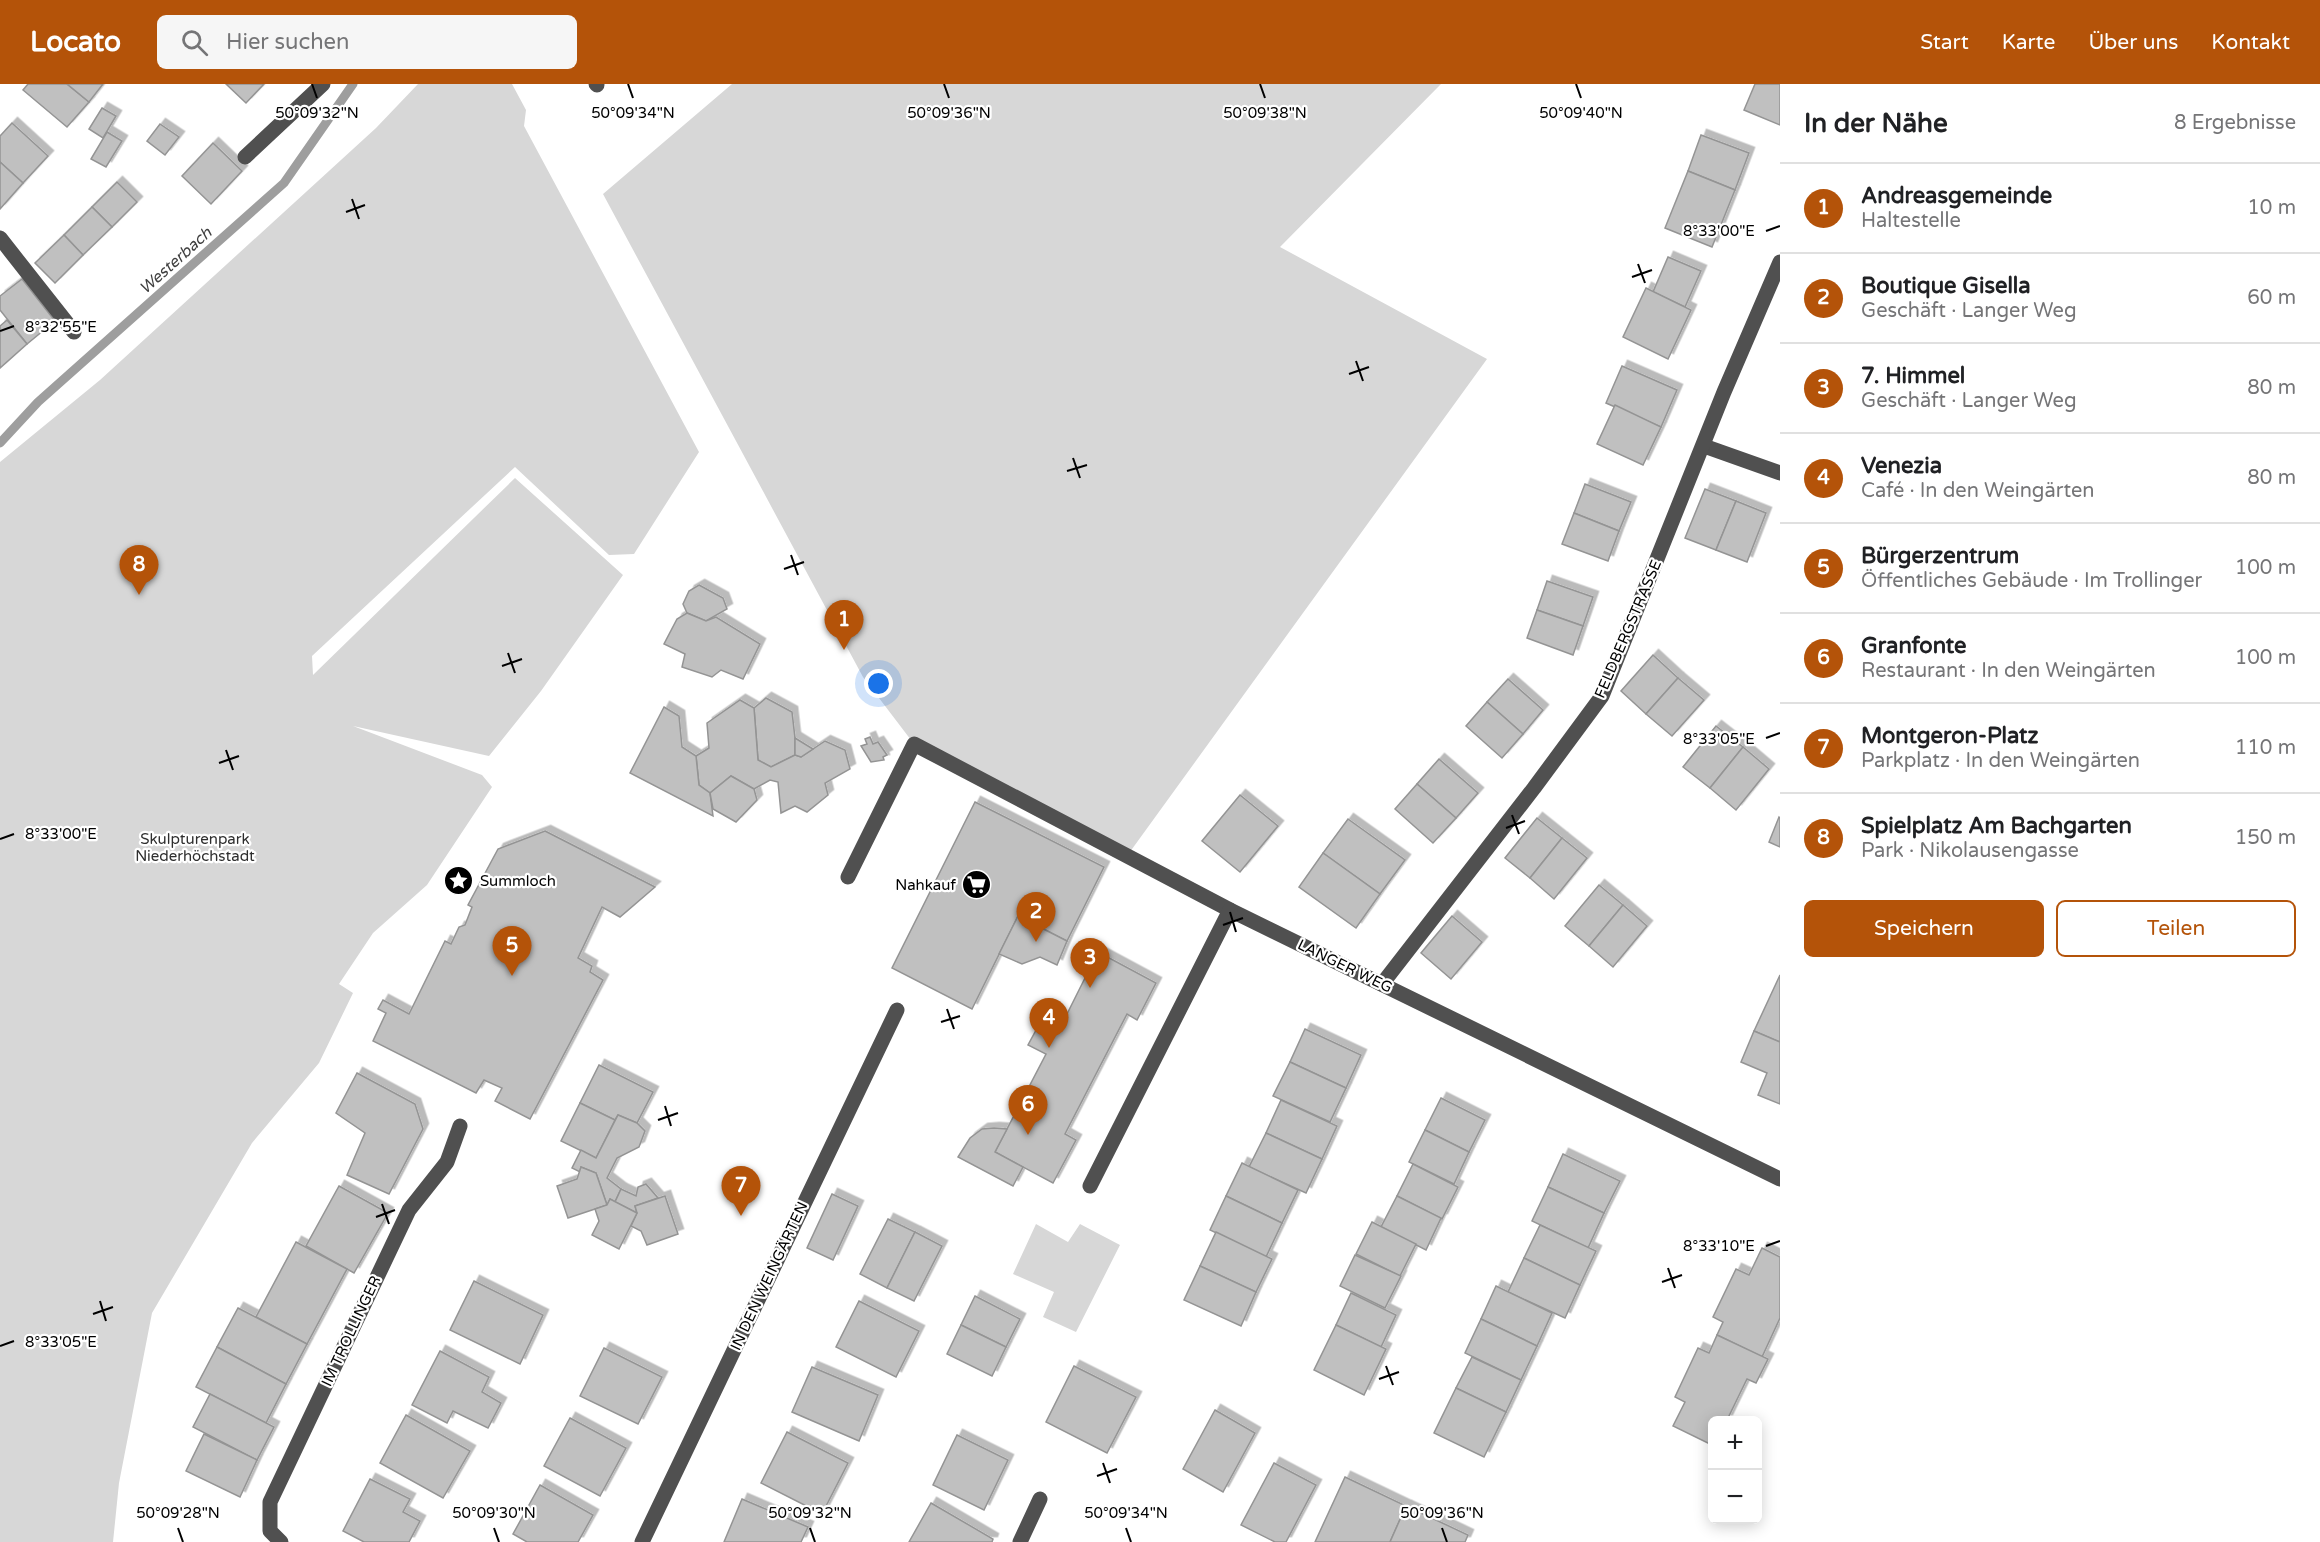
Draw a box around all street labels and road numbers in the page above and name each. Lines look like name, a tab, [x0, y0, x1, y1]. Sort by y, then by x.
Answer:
street label: FELDBERGSTRASSE	[1591, 557, 1665, 701]
street label: LANGER WEG	[1295, 935, 1395, 997]
street label: IN DEN WEINGÄRTEN	[727, 1199, 811, 1353]
street label: IM TROLLINGER	[318, 1273, 384, 1389]

